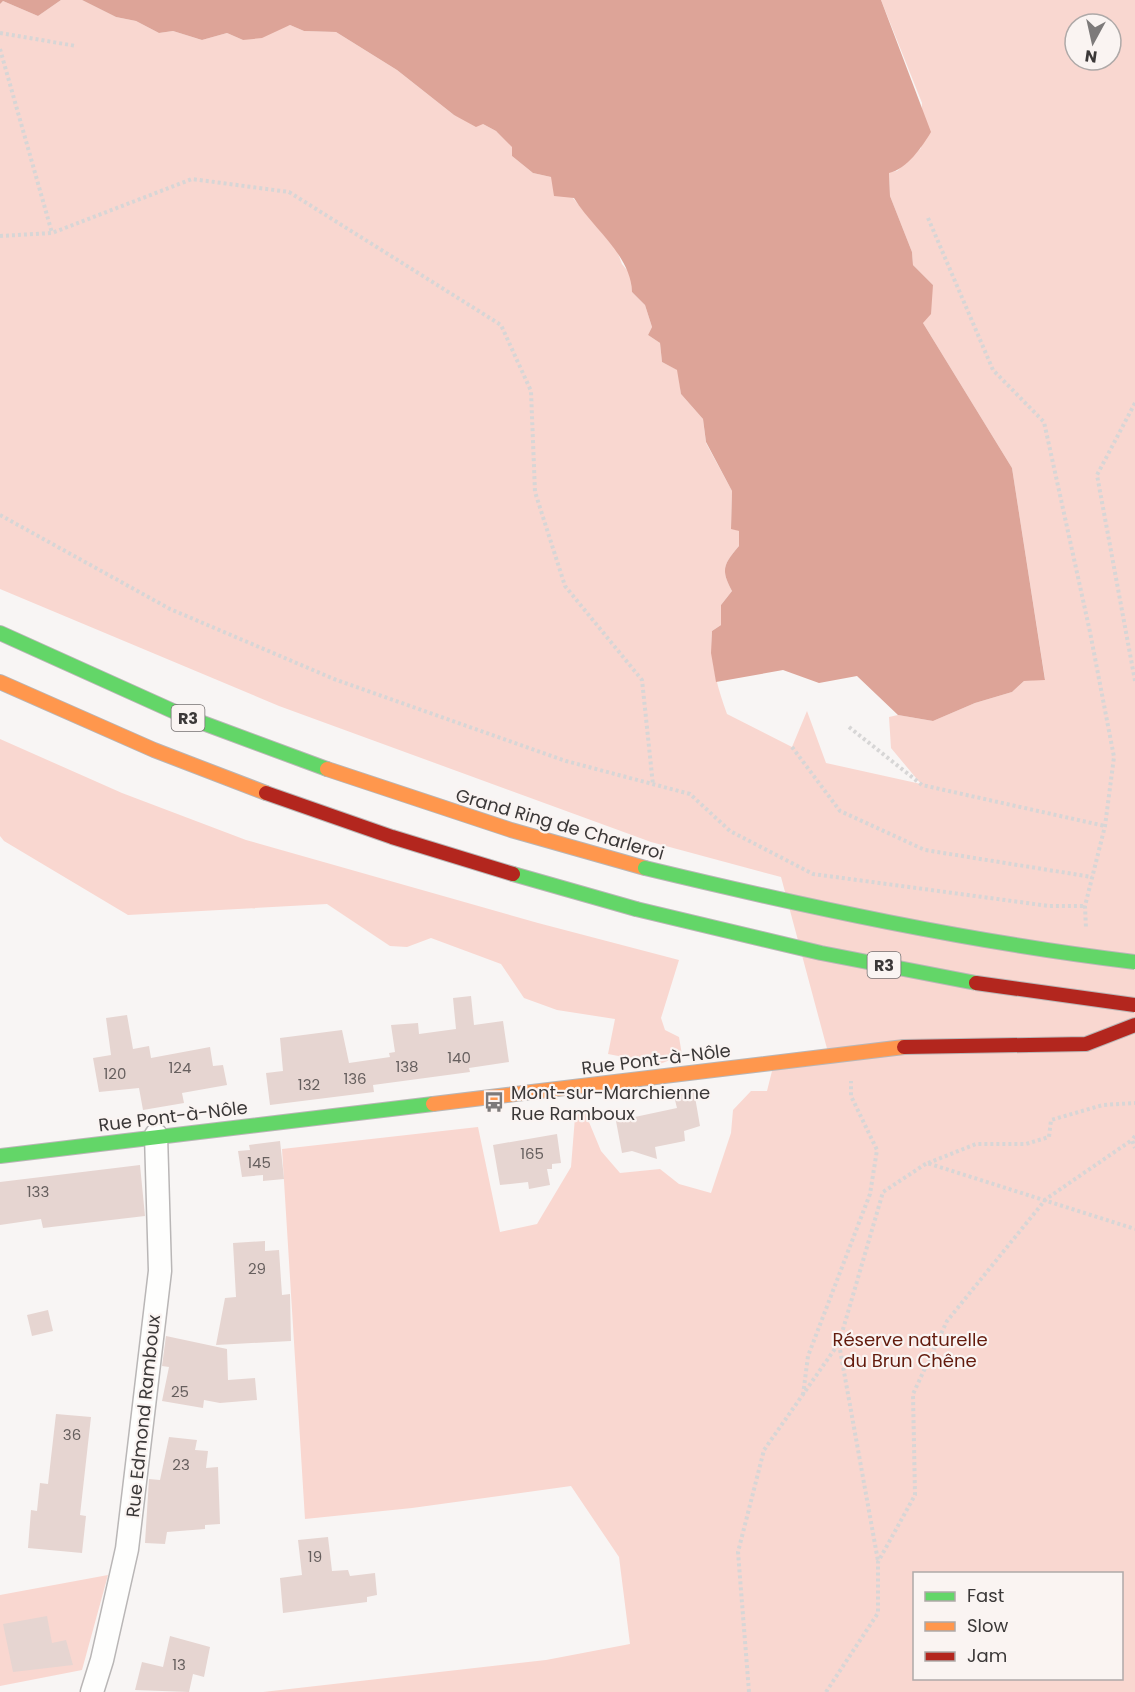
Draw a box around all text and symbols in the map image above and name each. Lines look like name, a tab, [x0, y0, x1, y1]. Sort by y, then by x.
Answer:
north arrow	[1063, 12, 1123, 72]
text: N	[1083, 44, 1099, 69]
road number: R3	[172, 705, 204, 731]
street label: Grand Ring de Charleroi	[453, 782, 667, 866]
road number: R3	[868, 952, 900, 978]
street label: Rue Pont-à-Nôle	[580, 1037, 732, 1081]
house number: 140	[447, 1047, 471, 1068]
house number: 138	[395, 1056, 419, 1077]
house number: 124	[169, 1057, 191, 1078]
house number: 120	[104, 1063, 126, 1084]
house number: 136	[343, 1068, 367, 1089]
house number: 132	[298, 1074, 320, 1095]
place label: Mont-sur-Marchienne Rue Ramboux	[511, 1080, 710, 1126]
bus stop icon: Mont-sur-Marchienne Rue Ramboux	[482, 1090, 506, 1114]
street label: Rue Pont-à-Nôle	[97, 1094, 249, 1138]
house number: 165	[520, 1143, 544, 1164]
house number: 145	[247, 1152, 271, 1173]
house number: 133	[27, 1181, 49, 1202]
house number: 29	[248, 1258, 266, 1279]
street label: Rue Edmond Ramboux	[120, 1313, 166, 1519]
park label: Réserve naturelle du Brun Chêne	[832, 1327, 988, 1373]
house number: 25	[171, 1381, 189, 1402]
house number: 36	[63, 1424, 81, 1445]
house number: 23	[172, 1454, 190, 1475]
house number: 19	[308, 1546, 322, 1567]
legend	[913, 1572, 1123, 1680]
text: Fast	[967, 1583, 1004, 1608]
text: Slow	[967, 1613, 1009, 1638]
text: Jam	[967, 1643, 1007, 1668]
house number: 13	[172, 1654, 186, 1675]

